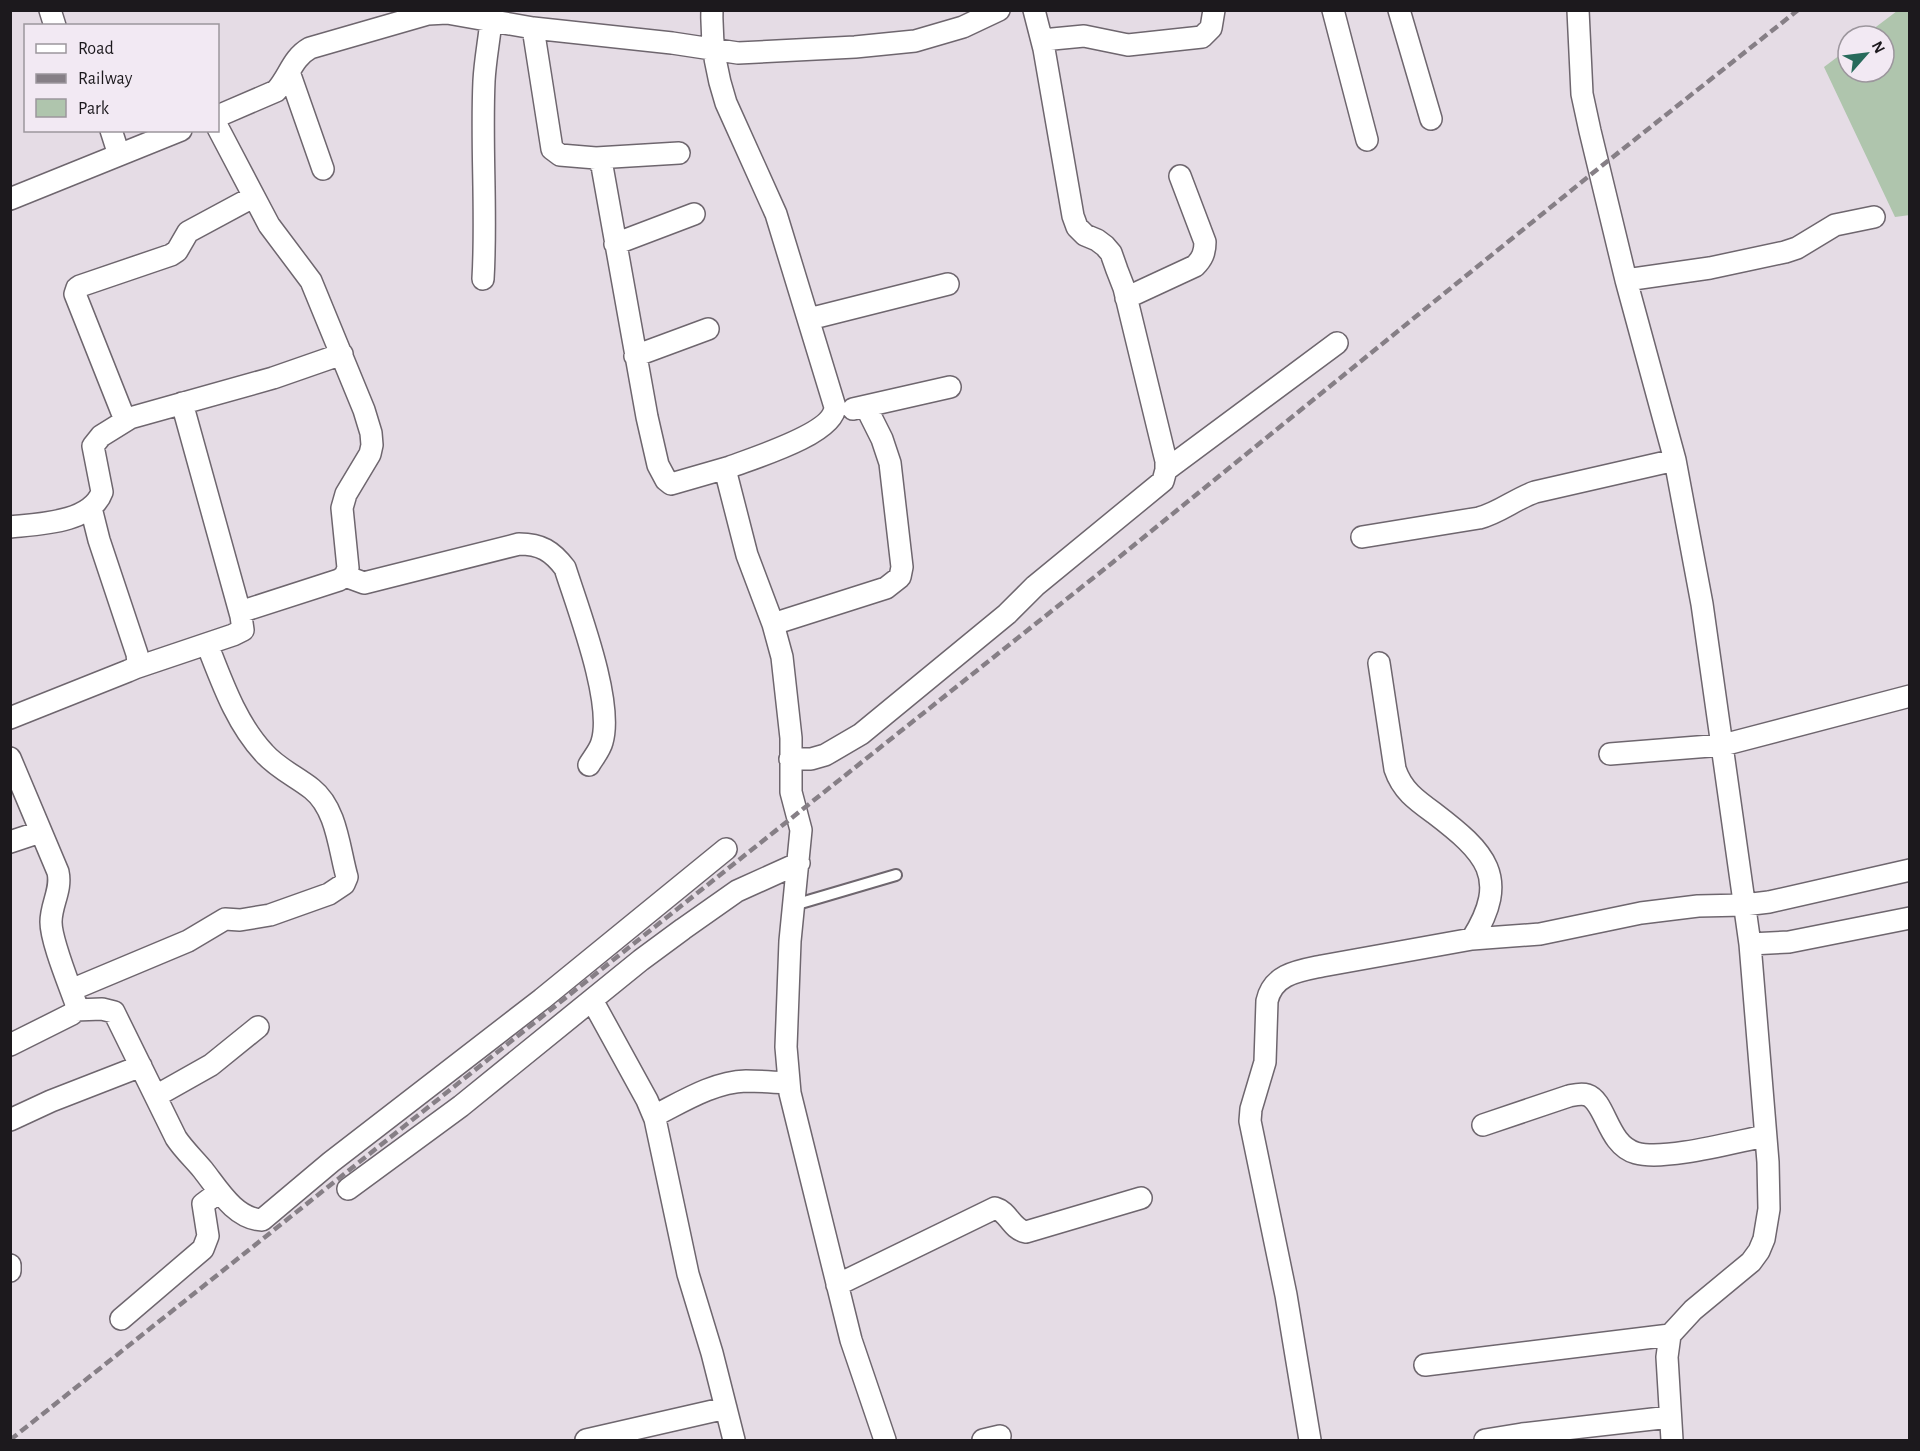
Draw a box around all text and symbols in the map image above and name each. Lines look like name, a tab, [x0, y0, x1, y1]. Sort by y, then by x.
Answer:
legend	[24, 24, 219, 132]
north arrow	[1836, 24, 1896, 84]
text: N	[1869, 39, 1888, 56]
text: Road	[78, 40, 114, 58]
text: Railway	[78, 70, 133, 88]
text: Park	[78, 100, 110, 118]

